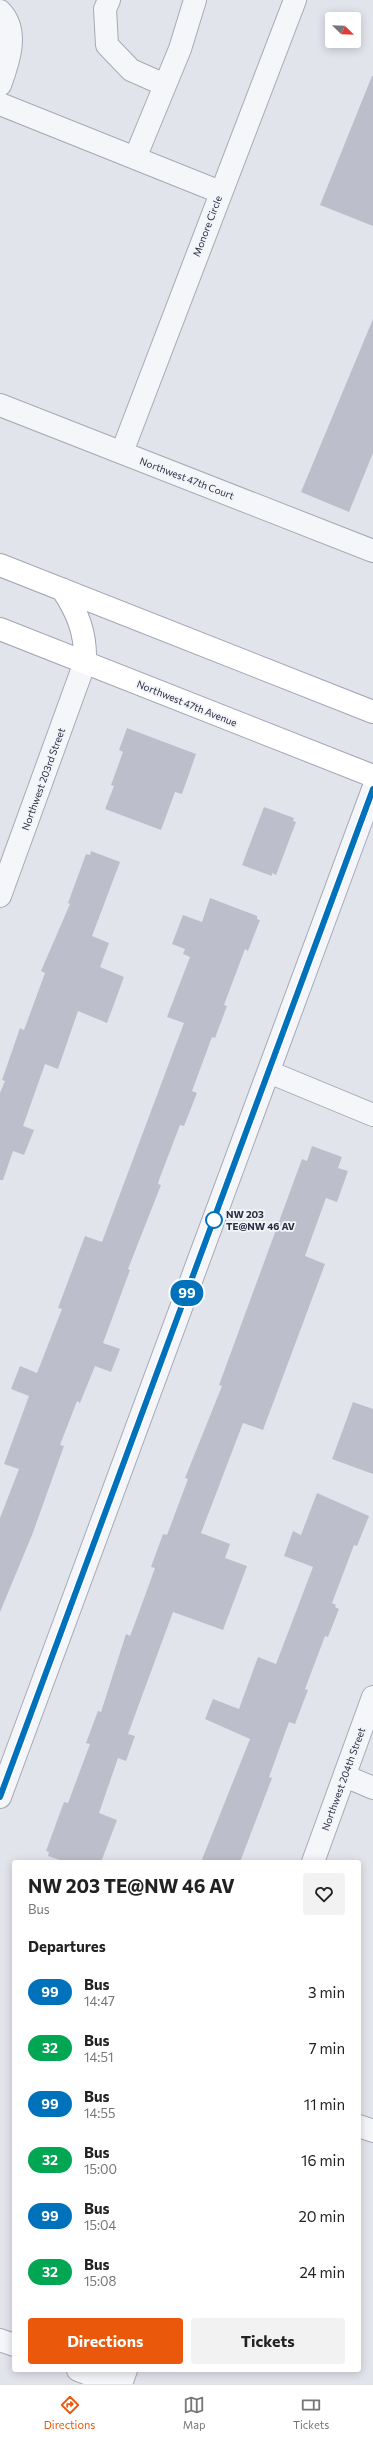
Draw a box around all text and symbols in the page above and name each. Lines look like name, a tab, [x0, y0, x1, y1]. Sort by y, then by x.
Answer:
north arrow	[325, 12, 361, 48]
map controls	[325, 12, 361, 48]
street label: Monore Circle	[190, 194, 224, 258]
street label: Northwest 47th Court	[138, 454, 236, 502]
street label: Northwest 47th Avenue	[135, 677, 239, 729]
street label: Northwest 203rd Street	[19, 726, 67, 832]
place label: NW 203 TE@NW 46 AV	[226, 1208, 295, 1232]
marker: NW 203 TE@NW 46 AV	[205, 1211, 223, 1229]
line badge: 99	[169, 1280, 205, 1306]
text: 99	[178, 1284, 196, 1301]
street label: Northwest 204th Street	[319, 1726, 367, 1832]
button: heart	[303, 1873, 345, 1915]
text: NW 203 TE@NW 46 AV	[28, 1874, 235, 1897]
text: Bus	[28, 1901, 50, 1917]
text: Departures	[28, 1937, 106, 1955]
text: Bus	[84, 1975, 109, 1993]
text: 99	[41, 1983, 59, 2000]
text: 3 min	[308, 1983, 345, 2001]
text: 14:47	[84, 1993, 115, 2009]
text: Bus	[84, 2031, 109, 2049]
text: 32	[42, 2039, 58, 2056]
text: 7 min	[309, 2039, 345, 2057]
text: 14:51	[84, 2049, 113, 2065]
text: Bus	[84, 2087, 109, 2105]
text: 99	[41, 2095, 59, 2112]
text: 11 min	[304, 2095, 345, 2113]
text: 14:55	[84, 2105, 115, 2121]
text: Bus	[84, 2143, 109, 2161]
text: 32	[42, 2151, 58, 2168]
text: 16 min	[301, 2151, 345, 2169]
text: 15:00	[84, 2161, 117, 2177]
text: Bus	[84, 2199, 109, 2217]
text: 99	[41, 2207, 59, 2224]
text: 20 min	[299, 2207, 345, 2225]
text: 15:04	[84, 2217, 116, 2233]
text: Bus	[84, 2255, 109, 2273]
text: 32	[42, 2263, 58, 2280]
text: 24 min	[300, 2263, 345, 2281]
text: 15:08	[84, 2273, 116, 2289]
button: Directions	[28, 2318, 183, 2364]
button: Tickets	[191, 2318, 345, 2364]
tab: Directions	[44, 2394, 95, 2431]
tab: Map	[183, 2394, 205, 2431]
tab: Tickets	[293, 2394, 329, 2431]

